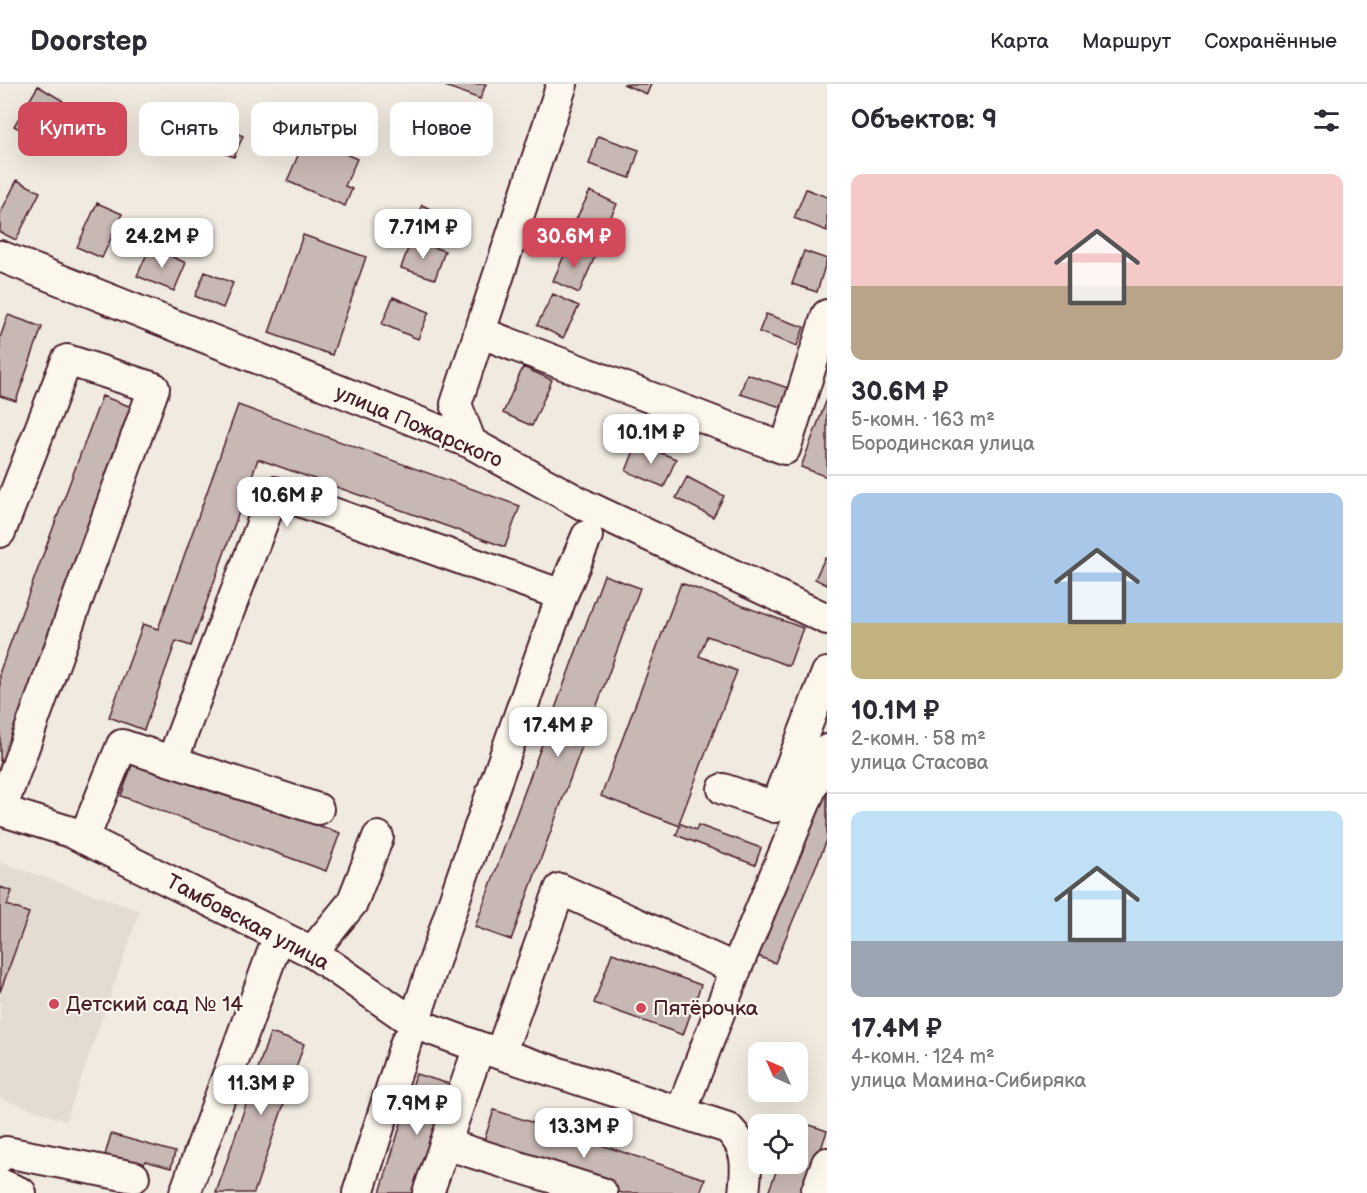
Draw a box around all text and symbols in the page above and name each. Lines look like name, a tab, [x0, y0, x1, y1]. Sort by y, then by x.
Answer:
text: Doorstep	[30, 25, 147, 58]
text: Карта	[990, 29, 1049, 54]
text: Маршрут	[1082, 29, 1171, 54]
text: Сохранённые	[1204, 29, 1337, 54]
chip: Купить	[18, 102, 127, 156]
chip: Снять	[139, 102, 239, 156]
chip: Фильтры	[251, 102, 378, 156]
chip: Новое	[390, 102, 493, 156]
icon: filters	[1310, 104, 1343, 137]
text: Объектов: 9	[851, 105, 997, 136]
pin: 7.71M ₽	[368, 209, 478, 260]
icon: home	[1043, 213, 1151, 321]
text: 7.71M ₽	[388, 216, 458, 240]
pin: 24.2M ₽	[107, 218, 217, 269]
pin: 30.6M ₽	[519, 218, 629, 269]
text: 24.2M ₽	[125, 225, 199, 249]
text: 30.6M ₽	[537, 225, 611, 249]
text: 30.6M ₽	[851, 377, 948, 408]
street label: улица Пожарского	[331, 380, 506, 473]
text: 5-комн. · 163 m²	[851, 408, 995, 432]
pin: 10.1M ₽	[596, 414, 706, 465]
text: 10.1M ₽	[617, 421, 685, 445]
text: Бородинская улица	[851, 432, 1035, 456]
pin: 10.6M ₽	[232, 477, 342, 528]
text: 10.6M ₽	[251, 484, 323, 508]
icon: home	[1043, 532, 1151, 640]
text: 10.1M ₽	[851, 696, 939, 727]
pin: 17.4M ₽	[503, 707, 613, 758]
text: 17.4M ₽	[523, 714, 593, 738]
text: 2-комн. · 58 m²	[851, 727, 986, 751]
text: улица Стасова	[851, 751, 989, 775]
icon: home	[1043, 850, 1151, 958]
street label: Тамбовская улица	[162, 869, 334, 976]
place label: Детский сад № 14	[66, 992, 243, 1017]
place label: Пятёрочка	[653, 996, 759, 1021]
marker: Детский сад № 14	[47, 997, 61, 1011]
marker: Пятёрочка	[634, 1001, 648, 1015]
text: 17.4M ₽	[851, 1014, 942, 1045]
north arrow	[748, 1042, 808, 1102]
map controls	[748, 1042, 808, 1174]
text: 4-комн. · 124 m²	[851, 1045, 995, 1069]
pin: 11.3M ₽	[206, 1065, 316, 1116]
text: улица Мамина-Сибиряка	[851, 1069, 1086, 1093]
text: 11.3M ₽	[227, 1072, 295, 1096]
pin: 7.9M ₽	[368, 1085, 466, 1136]
text: 7.9M ₽	[386, 1092, 448, 1116]
pin: 13.3M ₽	[529, 1108, 639, 1159]
button: locate	[748, 1114, 808, 1174]
text: 13.3M ₽	[549, 1115, 619, 1139]

